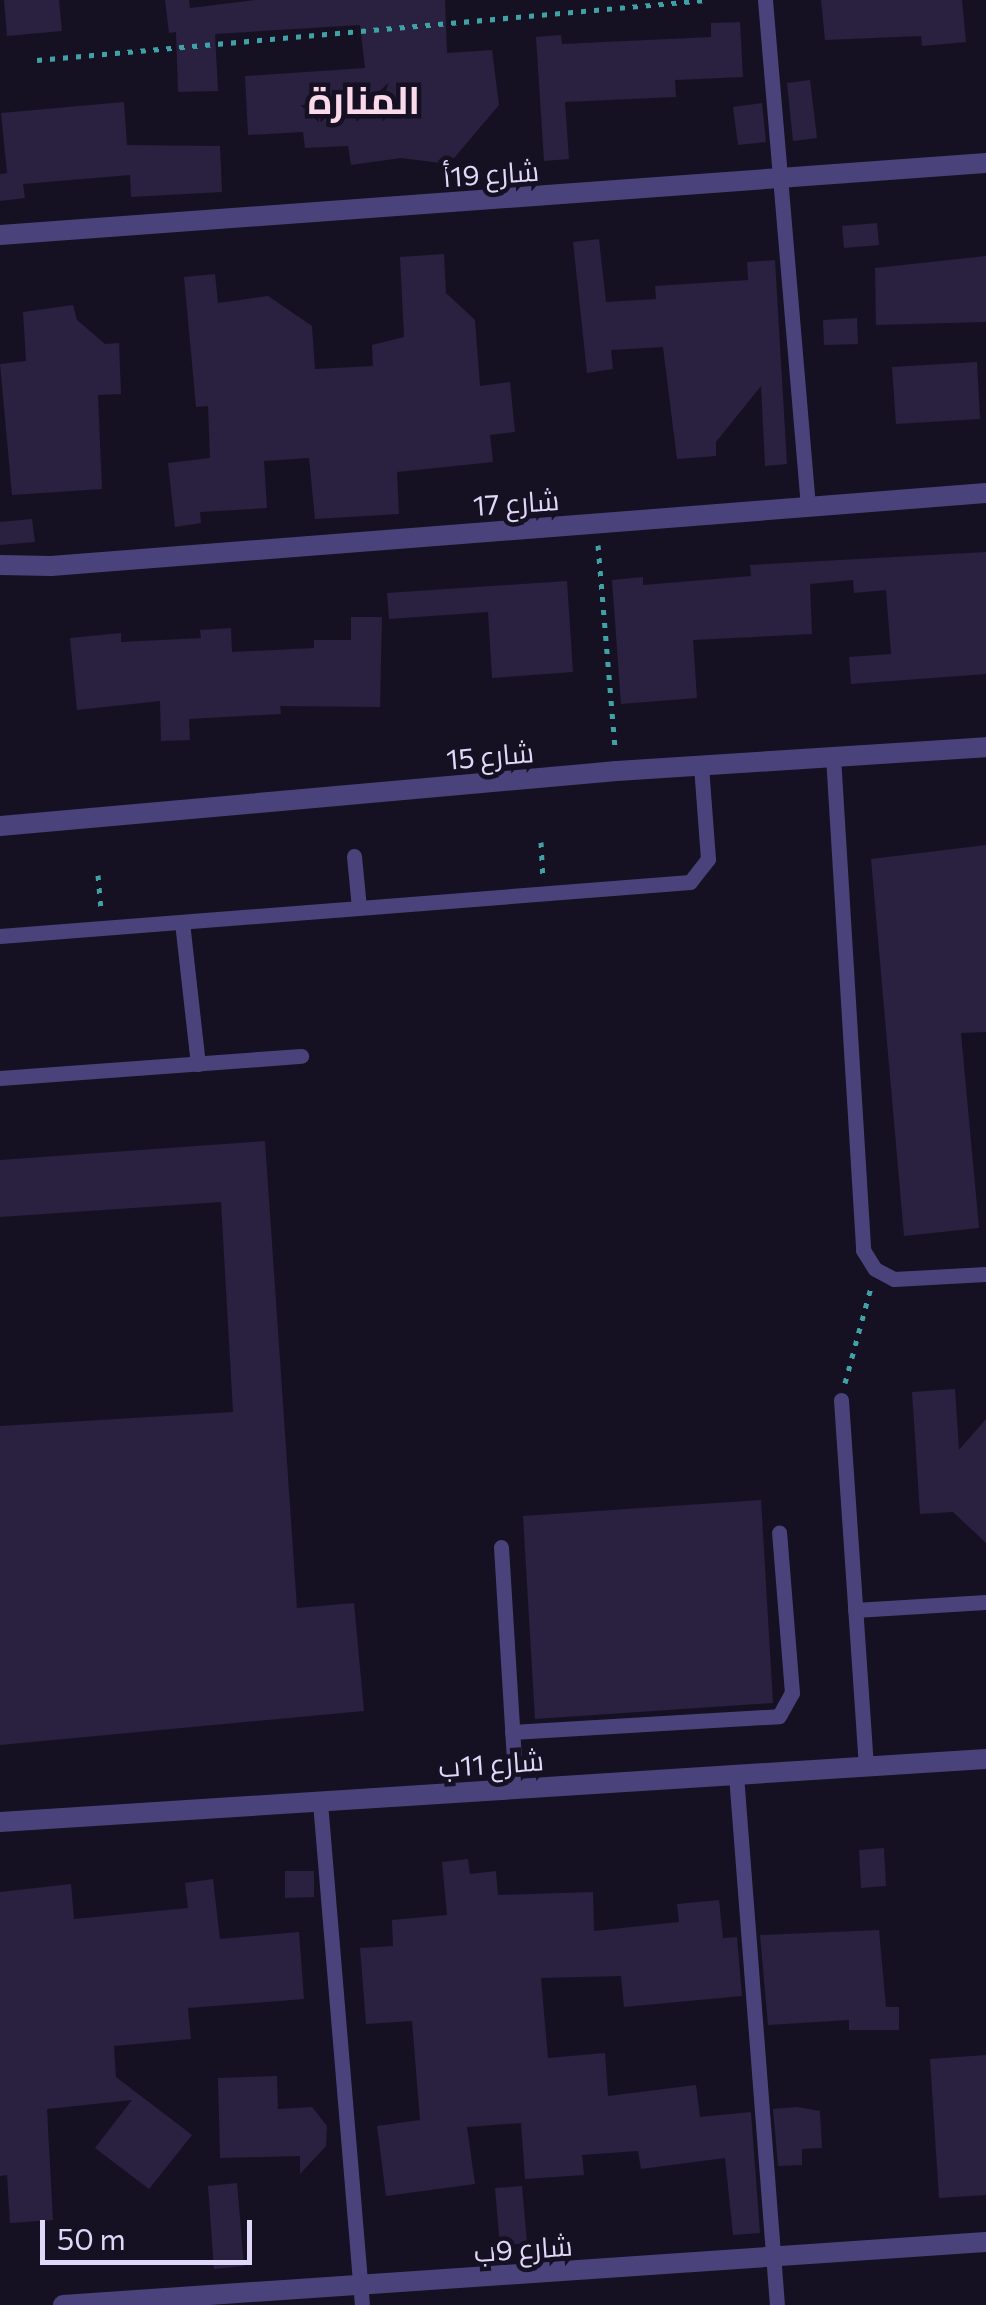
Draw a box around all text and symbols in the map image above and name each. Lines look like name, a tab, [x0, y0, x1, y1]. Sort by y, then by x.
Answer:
district label: المنارة	[308, 76, 420, 122]
street label: شارع 19أ	[442, 153, 540, 193]
street label: شارع 17	[472, 482, 560, 522]
street label: شارع 15	[445, 734, 535, 776]
street label: شارع 11ب	[437, 1743, 545, 1783]
scale bar	[45, 2200, 258, 2262]
text: 50 m	[57, 2219, 126, 2256]
street label: شارع 9ب	[473, 2228, 573, 2268]

